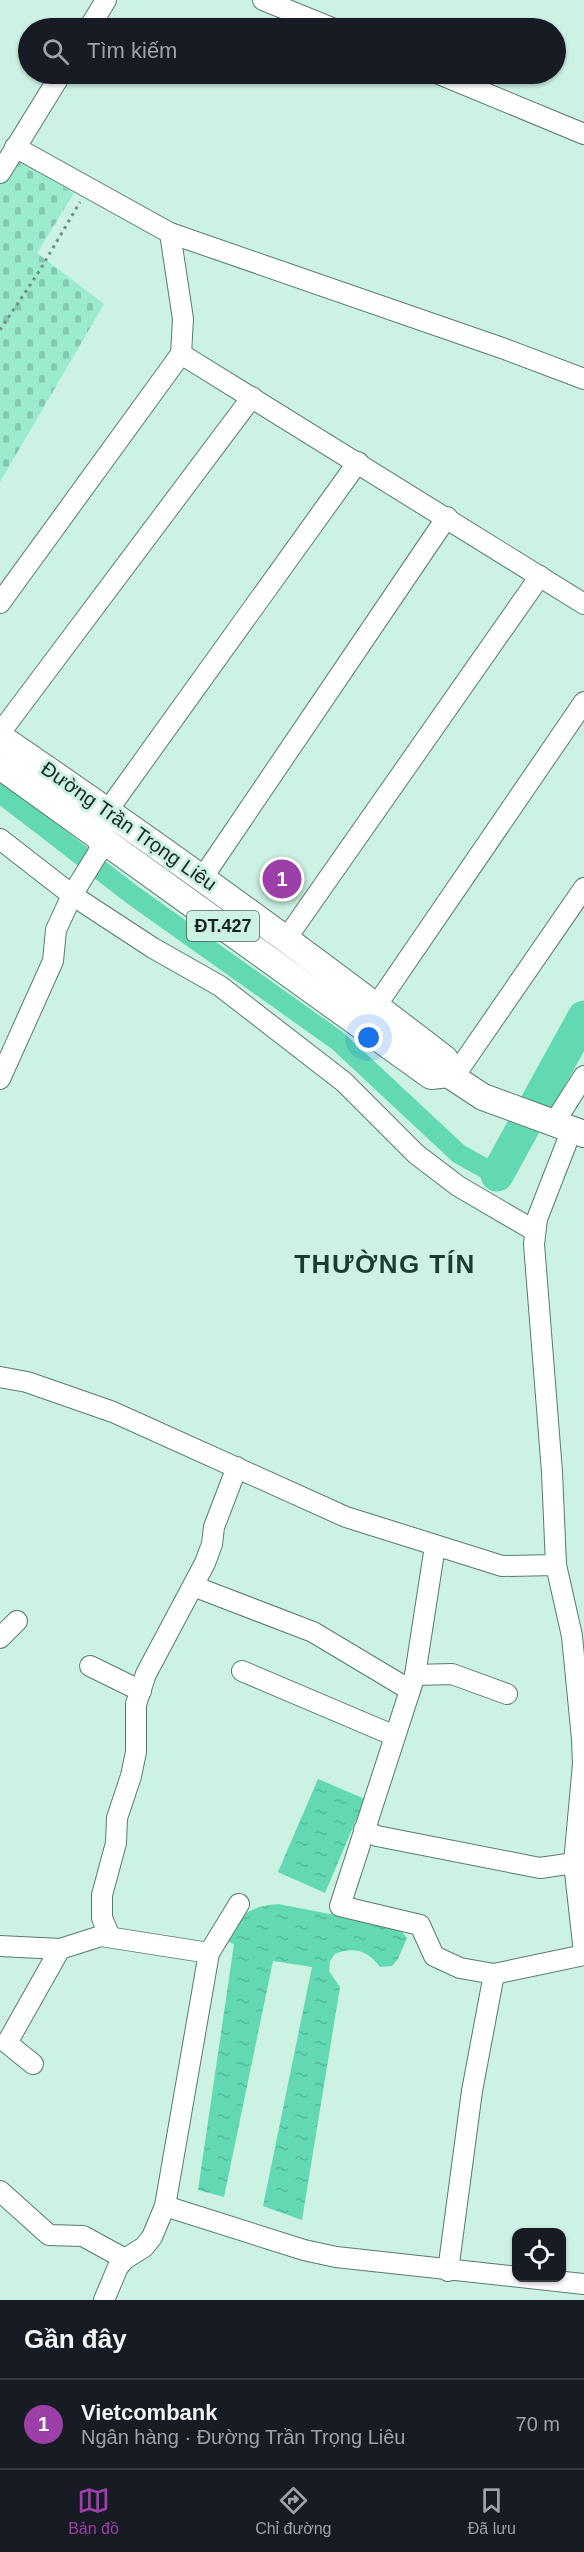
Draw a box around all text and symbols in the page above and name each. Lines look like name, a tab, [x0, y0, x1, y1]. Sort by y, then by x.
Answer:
search box	[18, 18, 566, 84]
icon: search	[39, 35, 72, 68]
text: Tìm kiếm	[87, 38, 177, 63]
street label: Đường Trần Trọng Liêu	[37, 757, 221, 895]
pin: 1	[262, 856, 302, 902]
road number: ĐT.427	[187, 911, 259, 941]
your location	[354, 1023, 383, 1052]
district label: THƯỜNG TÍN	[294, 1249, 476, 1279]
map controls	[512, 2228, 566, 2282]
button: locate	[512, 2228, 566, 2282]
text: Gần đây	[24, 2324, 127, 2354]
text: Vietcombank	[81, 2400, 218, 2425]
text: 1	[38, 2413, 49, 2435]
text: 70 m	[516, 2413, 560, 2435]
text: Ngân hàng · Đường Trần Trọng Liêu	[81, 2426, 405, 2448]
tab: Bản đồ	[68, 2484, 119, 2538]
tab: Chỉ đường	[255, 2484, 332, 2538]
tab: Đã lưu	[468, 2484, 516, 2538]

